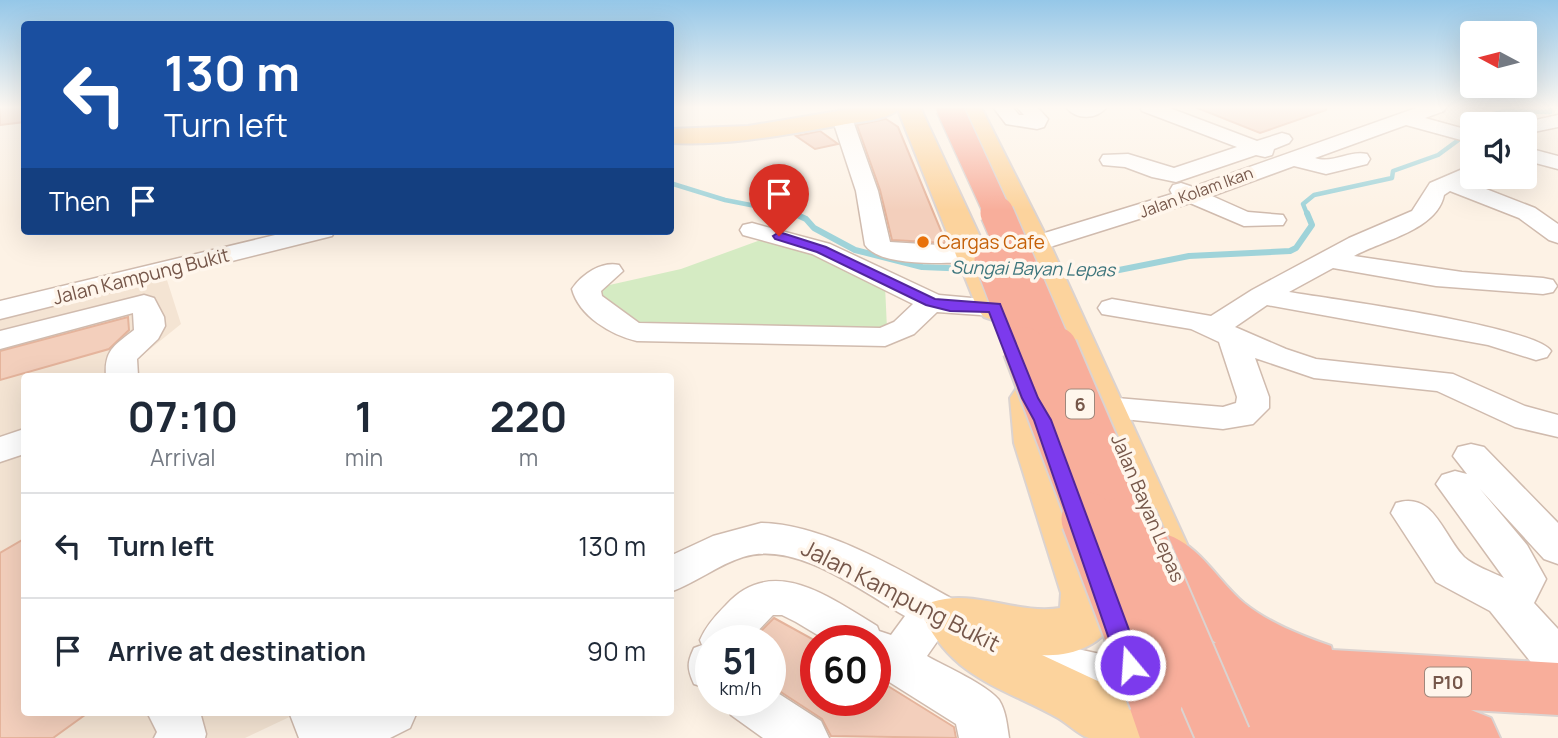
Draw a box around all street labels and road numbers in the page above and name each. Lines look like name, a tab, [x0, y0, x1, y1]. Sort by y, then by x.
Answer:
street label: Jalan Kolam Ikan	[1136, 161, 1256, 223]
street label: Jalan Kampung Bukit	[50, 242, 232, 310]
road number: 6	[1066, 390, 1094, 418]
street label: Jalan Bayan Lepas	[1105, 430, 1191, 586]
street label: Jalan Kampung Bukit	[796, 531, 1006, 659]
road number: P10	[1425, 668, 1471, 696]

